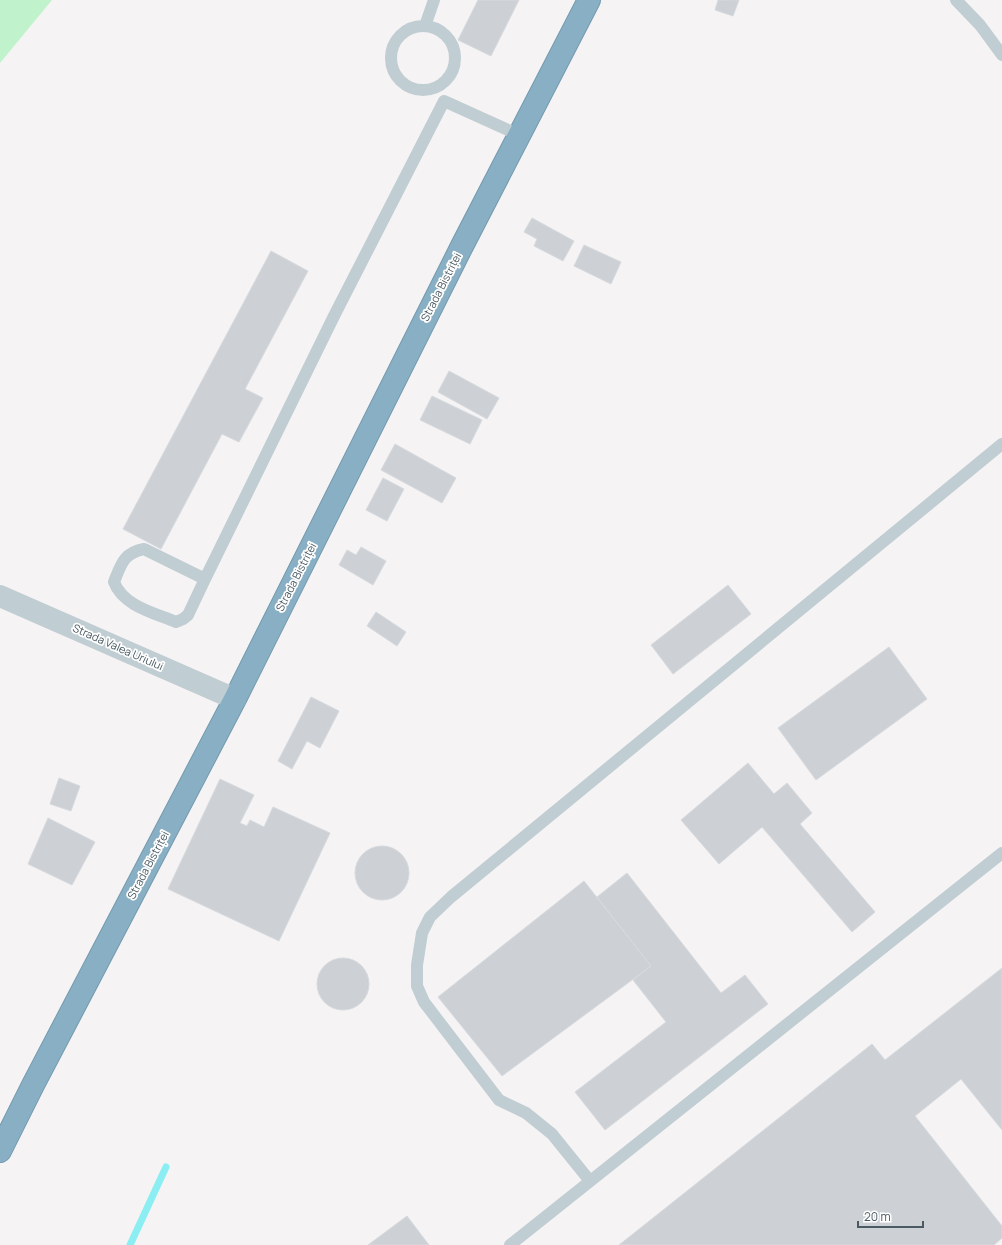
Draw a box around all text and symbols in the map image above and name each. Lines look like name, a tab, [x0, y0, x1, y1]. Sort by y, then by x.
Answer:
street label: Strada Bistriței	[417, 250, 464, 324]
street label: Strada Bistriței	[272, 540, 319, 614]
street label: Strada Valea Uriului	[70, 620, 166, 673]
street label: Strada Bistriței	[123, 828, 172, 901]
scale bar	[858, 1203, 923, 1229]
text: 20 m	[864, 1208, 891, 1225]

